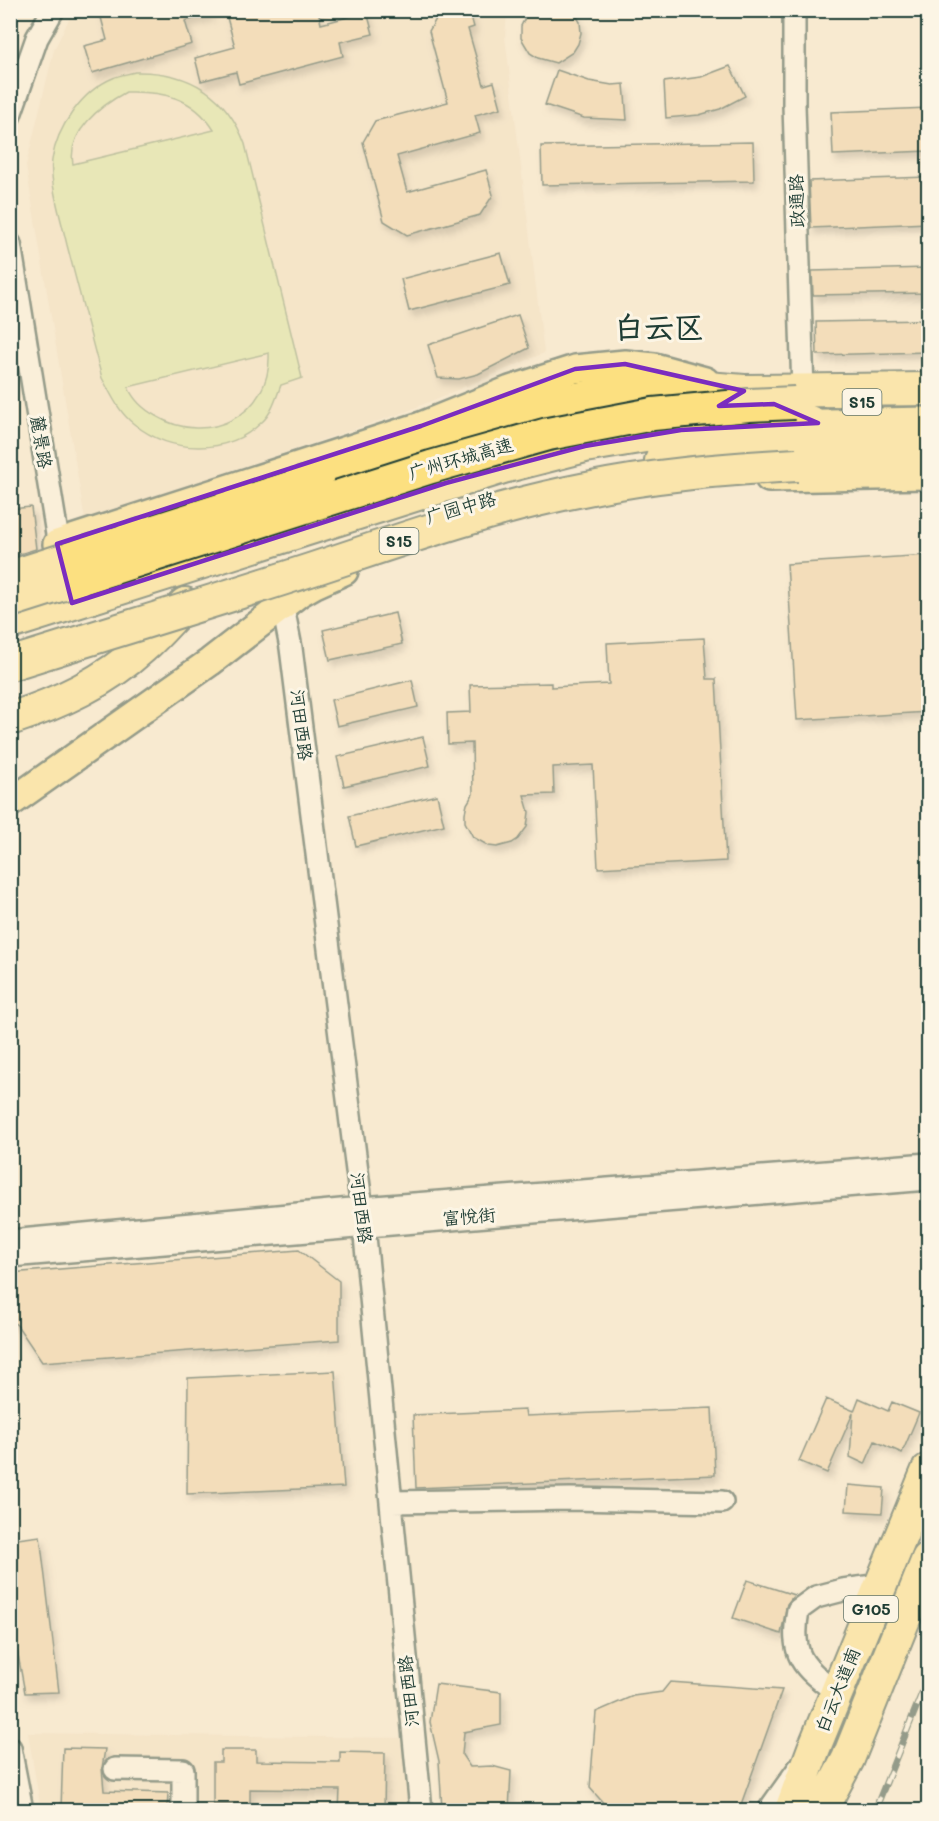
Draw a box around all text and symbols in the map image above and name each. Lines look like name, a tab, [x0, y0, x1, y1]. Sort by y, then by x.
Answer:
street label: 政通路	[783, 174, 809, 228]
district label: 白云区	[614, 306, 704, 346]
road number: S15	[842, 389, 882, 415]
street label: 麓景路	[26, 413, 58, 470]
street label: 广州环城高速	[406, 432, 516, 484]
street label: 广园中路	[423, 486, 499, 528]
road number: S15	[380, 528, 418, 554]
street label: 河田西路	[286, 688, 318, 762]
street label: 河田西路	[346, 1171, 378, 1245]
street label: 富悦街	[441, 1202, 497, 1230]
road number: G105	[844, 1596, 898, 1622]
street label: 白云大道南	[809, 1643, 865, 1736]
street label: 河田西路	[392, 1654, 424, 1728]

